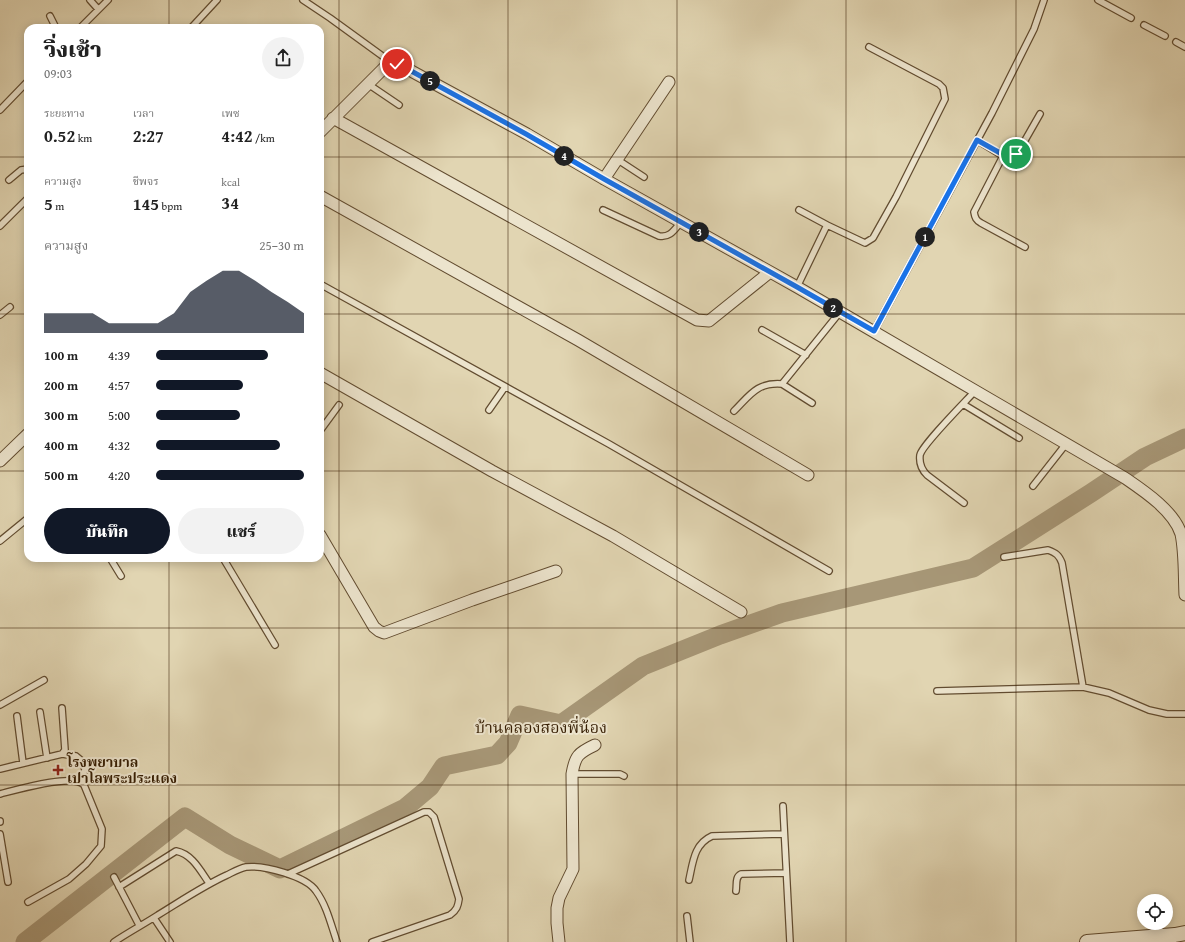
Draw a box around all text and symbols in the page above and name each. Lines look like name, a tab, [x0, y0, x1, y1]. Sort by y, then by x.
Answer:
text: วิ่งเช้า	[44, 33, 102, 65]
button: share	[262, 37, 304, 79]
pin	[380, 47, 414, 81]
icon: check	[386, 53, 408, 75]
text: 09:03	[44, 64, 72, 83]
pin: 5	[420, 71, 440, 91]
text: 5	[427, 73, 433, 89]
text: ระยะทาง	[44, 105, 85, 121]
text: เวลา	[133, 105, 154, 121]
text: เพซ	[221, 105, 240, 121]
text: 0.52	[44, 123, 75, 148]
text: 2:27	[133, 123, 164, 148]
text: 4:42	[221, 123, 253, 148]
text: km	[75, 130, 92, 146]
text: /km	[253, 130, 275, 146]
pin	[999, 137, 1033, 171]
icon: arrive	[1005, 143, 1027, 165]
pin: 4	[554, 146, 574, 166]
text: 4	[561, 148, 567, 164]
text: ความสูง	[44, 173, 82, 189]
text: ชีพจร	[133, 173, 159, 189]
text: kcal	[221, 174, 240, 190]
text: 34	[221, 190, 239, 215]
text: 5	[44, 191, 53, 216]
text: 145	[133, 191, 159, 216]
text: m	[53, 198, 64, 214]
text: bpm	[159, 198, 182, 214]
pin: 3	[689, 222, 709, 242]
text: 3	[696, 224, 702, 240]
pin: 1	[915, 227, 935, 247]
text: 1	[922, 229, 928, 245]
text: ความสูง	[44, 236, 88, 255]
text: 25–30 m	[259, 236, 304, 255]
pin: 2	[823, 298, 843, 318]
text: 2	[830, 300, 836, 316]
text: 100 m	[44, 346, 78, 365]
text: 4:39	[108, 346, 130, 365]
text: 200 m	[44, 376, 78, 395]
text: 4:57	[108, 376, 130, 395]
text: 300 m	[44, 406, 78, 425]
text: 5:00	[108, 406, 130, 425]
text: 400 m	[44, 436, 78, 455]
text: 4:32	[108, 436, 130, 455]
text: 500 m	[44, 466, 78, 485]
text: 4:20	[108, 466, 130, 485]
button: บันทึก	[44, 508, 170, 554]
button: แชร์	[178, 508, 304, 554]
district label: บ้านคลองสองพี่น้อง	[475, 715, 607, 739]
place label: โรงพยาบาล เปาโลพระประแดง	[66, 752, 177, 788]
marker: โรงพยาบาล เปาโลพระประแดง	[52, 764, 64, 776]
map controls	[1137, 894, 1173, 930]
button: locate	[1137, 894, 1173, 930]

